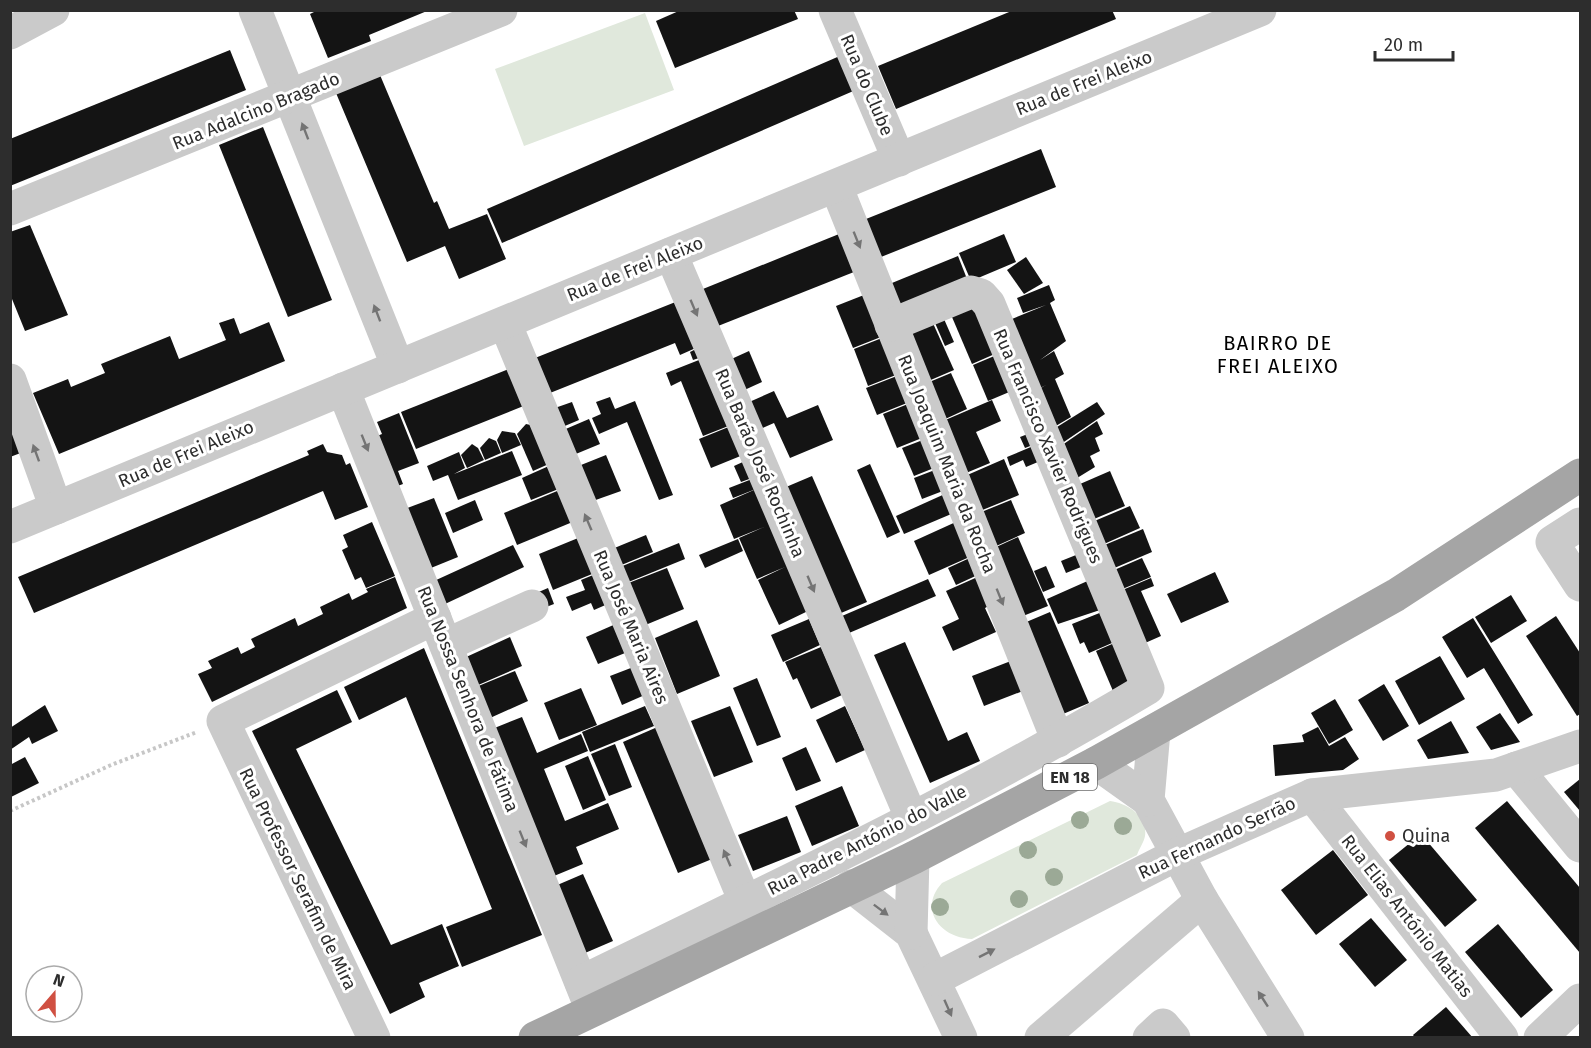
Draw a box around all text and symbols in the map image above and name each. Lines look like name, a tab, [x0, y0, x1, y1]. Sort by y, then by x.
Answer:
scale bar	[1375, 24, 1453, 62]
street label: Rua do Clube	[836, 31, 898, 139]
text: 20 m	[1384, 34, 1423, 56]
street label: Rua de Frei Aleixo	[1013, 46, 1155, 120]
street label: Rua Adalcino Bragado	[169, 67, 343, 155]
one-way arrow	[300, 122, 310, 140]
street label: Rua de Frei Aleixo	[564, 232, 706, 306]
one-way arrow	[852, 232, 862, 250]
one-way arrow	[689, 299, 699, 317]
one-way arrow	[372, 303, 382, 321]
street label: Rua Francisco Xavier Rodrigues	[988, 325, 1108, 567]
district label: BAIRRO DE FREI ALEIXO	[1217, 331, 1339, 378]
street label: Rua Joaquim Maria da Rocha	[893, 351, 1001, 577]
street label: Rua Barão José Rochinha	[710, 365, 810, 561]
street label: Rua de Frei Aleixo	[115, 416, 257, 492]
one-way arrow	[360, 435, 370, 453]
one-way arrow	[31, 444, 41, 462]
one-way arrow	[583, 514, 592, 531]
street label: Rua José Maria Aires	[589, 547, 673, 707]
one-way arrow	[807, 575, 816, 592]
street label: Rua Nossa Senhora de Fátima	[413, 583, 523, 815]
one-way arrow	[996, 588, 1005, 606]
street label: Rua Professor Serafim de Mira	[235, 764, 361, 994]
road number: EN 18	[1043, 764, 1097, 790]
street label: Rua Padre António do Valle	[764, 780, 970, 900]
street label: Rua Fernando Serrão	[1135, 792, 1299, 884]
place label: Quina	[1402, 825, 1450, 847]
marker: Quina	[1383, 829, 1397, 843]
one-way arrow	[519, 830, 528, 848]
street label: Rua Elias António Matias	[1337, 830, 1477, 1002]
one-way arrow	[722, 848, 732, 866]
one-way arrow	[872, 904, 888, 916]
one-way arrow	[978, 948, 996, 958]
north arrow	[24, 964, 84, 1024]
text: N	[51, 970, 67, 991]
one-way arrow	[1257, 991, 1268, 1007]
one-way arrow	[943, 1000, 953, 1018]

